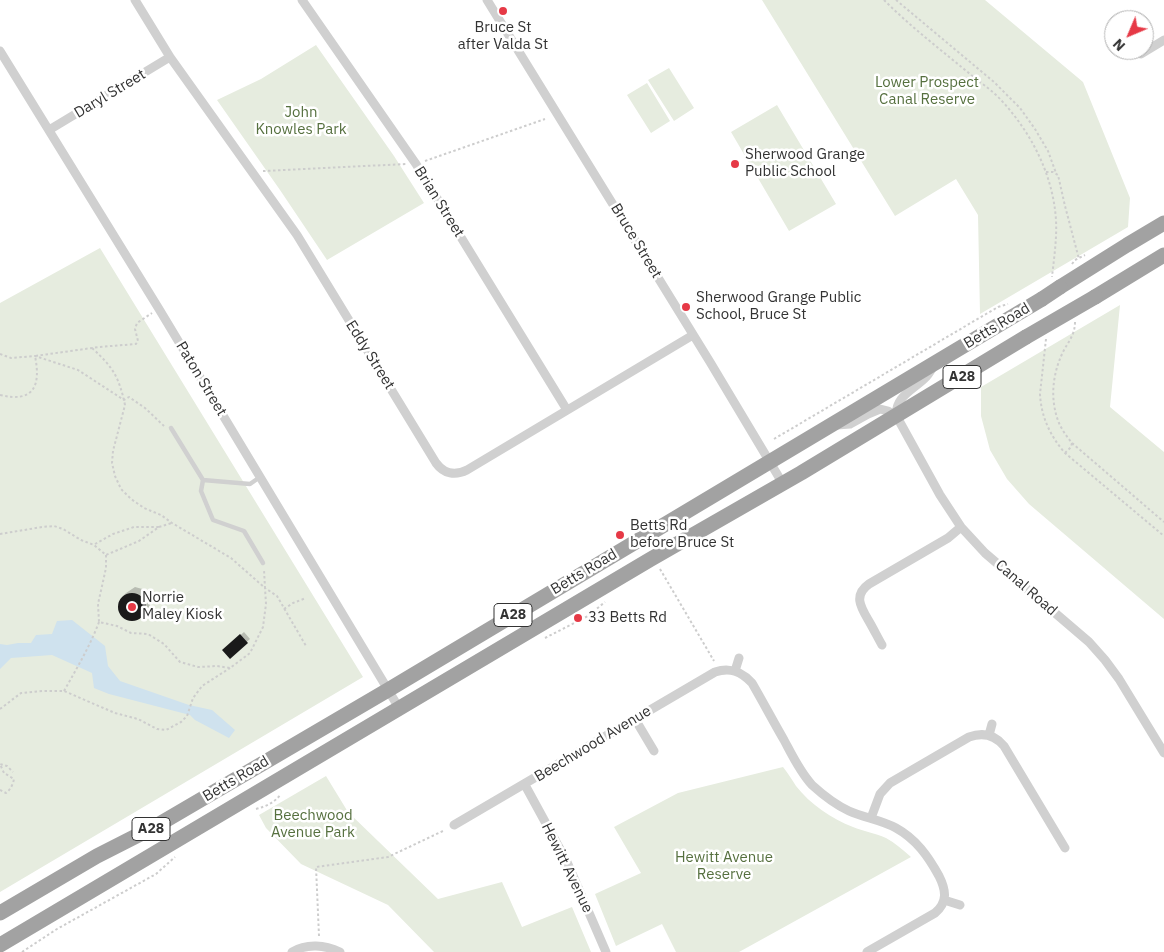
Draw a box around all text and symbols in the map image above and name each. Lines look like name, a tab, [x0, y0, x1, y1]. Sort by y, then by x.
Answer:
marker: Bruce St after Valda St	[497, 5, 509, 17]
north arrow	[1104, 10, 1154, 60]
place label: Bruce St after Valda St	[458, 19, 548, 54]
text: N	[1109, 35, 1129, 55]
street label: Daryl Street	[71, 66, 149, 122]
park label: Lower Prospect Canal Reserve	[875, 74, 979, 109]
park label: John Knowles Park	[255, 104, 347, 139]
place label: Sherwood Grange Public School	[745, 146, 865, 181]
marker: Sherwood Grange Public School	[729, 158, 741, 170]
street label: Brian Street	[410, 163, 468, 241]
street label: Bruce Street	[607, 200, 665, 282]
place label: Sherwood Grange Public School, Bruce St	[696, 289, 861, 324]
street label: Betts Road	[961, 299, 1033, 353]
marker: Sherwood Grange Public School, Bruce St	[680, 301, 692, 313]
street label: Eddy Street	[342, 317, 398, 393]
street label: Paton Street	[172, 338, 230, 420]
road number: A28	[943, 366, 981, 388]
place label: Betts Rd before Bruce St	[630, 517, 734, 552]
marker: Betts Rd before Bruce St	[614, 529, 626, 541]
street label: Betts Road	[548, 545, 620, 599]
street label: Canal Road	[991, 556, 1061, 620]
place label: Norrie Maley Kiosk	[142, 589, 222, 624]
marker: Norrie Maley Kiosk	[126, 601, 138, 613]
road number: A28	[494, 604, 532, 626]
place label: 33 Betts Rd	[588, 609, 667, 627]
marker: 33 Betts Rd	[572, 612, 584, 624]
street label: Beechwood Avenue	[531, 702, 655, 786]
street label: Betts Road	[200, 752, 272, 806]
park label: Beechwood Avenue Park	[271, 807, 355, 842]
road number: A28	[132, 818, 170, 841]
street label: Hewitt Avenue	[537, 820, 597, 916]
park label: Hewitt Avenue Reserve	[675, 849, 773, 884]

